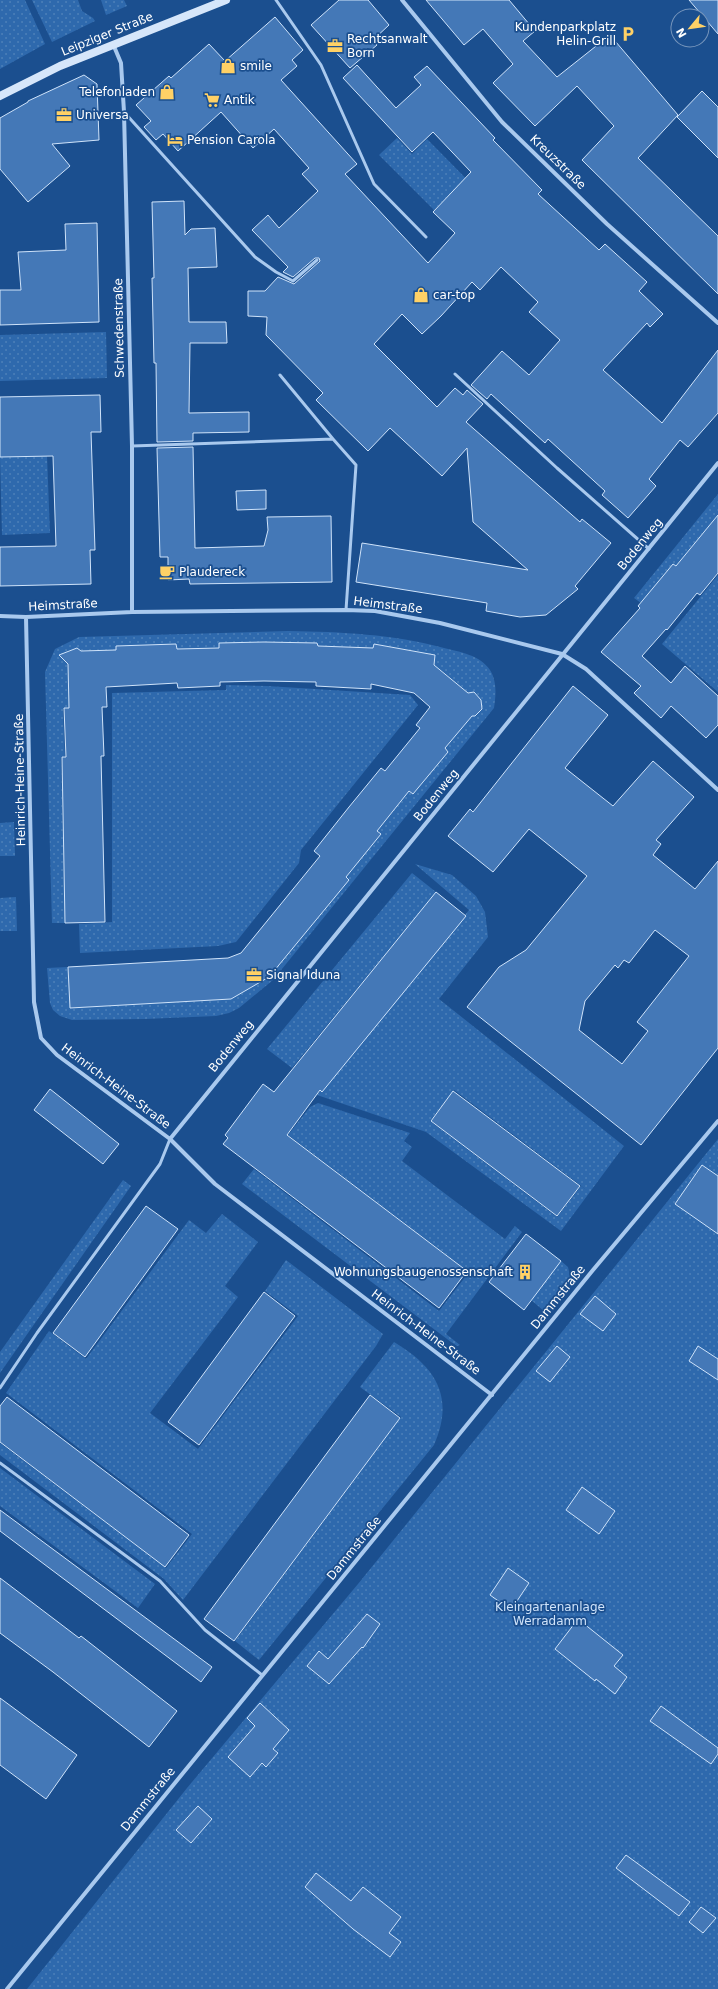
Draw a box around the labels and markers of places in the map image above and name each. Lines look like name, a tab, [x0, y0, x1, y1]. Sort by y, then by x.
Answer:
place label: Kundenparkplatz Helin-Grill	[515, 20, 616, 48]
parking icon: Kundenparkplatz Helin-Grill	[619, 25, 637, 43]
place label: Rechtsanwalt Born	[347, 32, 428, 60]
office icon: Rechtsanwalt Born	[326, 37, 344, 55]
shop icon: smile	[219, 57, 237, 75]
place label: smile	[240, 59, 272, 73]
shop icon: Telefonladen	[158, 83, 176, 101]
place label: Telefonladen	[78, 85, 155, 99]
supermarket icon: Antik	[203, 91, 221, 109]
place label: Antik	[224, 93, 255, 107]
office icon: Universa	[55, 106, 73, 124]
place label: Universa	[76, 108, 129, 122]
hotel icon: Pension Carola	[166, 131, 184, 149]
place label: Pension Carola	[187, 133, 276, 147]
shop icon: car-top	[412, 286, 430, 304]
place label: car-top	[433, 288, 475, 302]
cafe icon: Plaudereck	[158, 563, 176, 581]
place label: Plaudereck	[179, 565, 245, 579]
office icon: Signal Iduna	[245, 966, 263, 984]
place label: Signal Iduna	[266, 968, 340, 982]
building icon: Wohnungsbaugenossenschaft	[516, 1263, 534, 1281]
place label: Wohnungsbaugenossenschaft	[334, 1265, 513, 1279]

